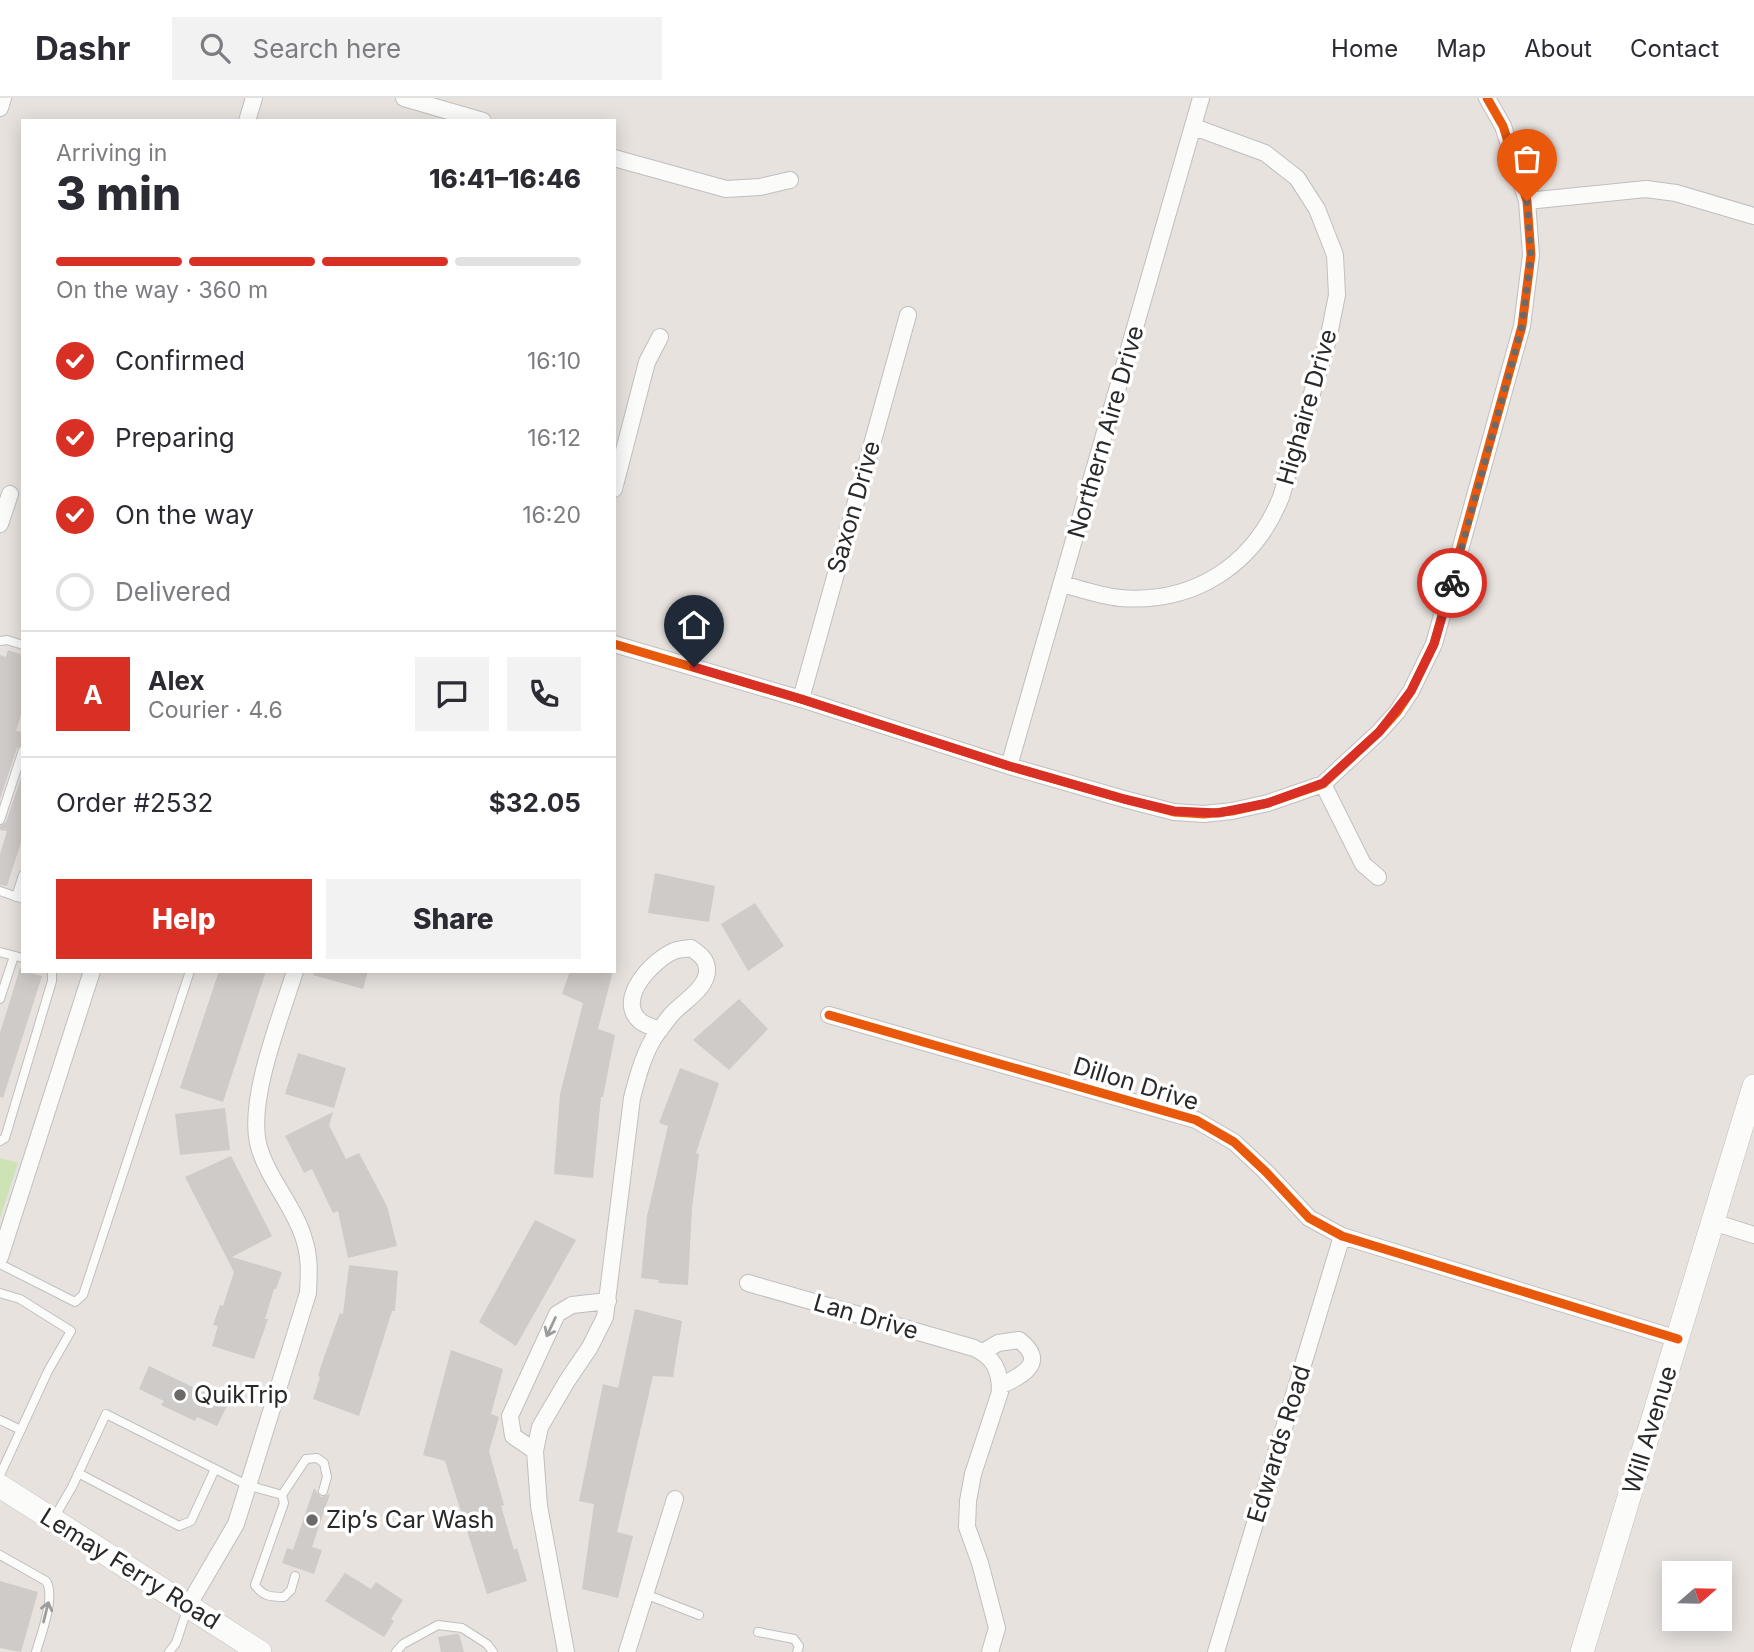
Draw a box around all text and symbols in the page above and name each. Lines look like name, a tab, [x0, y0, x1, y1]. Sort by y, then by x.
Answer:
search box	[172, 17, 662, 80]
text: Dashr	[35, 28, 130, 68]
icon: search	[196, 29, 234, 67]
text: Search here	[252, 33, 401, 64]
text: Home	[1331, 34, 1398, 63]
text: Map	[1436, 34, 1486, 63]
text: About	[1524, 34, 1592, 63]
text: Contact	[1630, 34, 1719, 63]
pin	[1497, 129, 1557, 201]
text: Arriving in	[56, 139, 167, 167]
icon: bag	[1508, 140, 1546, 178]
text: 16:41–16:46	[429, 163, 581, 194]
text: 3 min	[56, 165, 181, 221]
text: On the way · 360 m	[56, 276, 268, 304]
street label: Northern Aire Drive	[1061, 322, 1150, 541]
street label: Highaire Drive	[1270, 326, 1343, 488]
icon: check	[56, 342, 94, 380]
text: Confirmed	[115, 345, 245, 376]
text: 16:10	[527, 347, 581, 375]
icon: check	[56, 419, 94, 457]
text: Preparing	[115, 422, 235, 453]
text: 16:12	[527, 424, 581, 452]
street label: Saxon Drive	[821, 437, 886, 576]
icon: check	[56, 496, 94, 534]
text: On the way	[115, 499, 254, 530]
text: 16:20	[522, 501, 581, 529]
courier	[1417, 548, 1487, 618]
icon: bike	[1433, 564, 1471, 602]
text: Delivered	[115, 576, 231, 607]
pin	[664, 595, 724, 667]
icon: home	[675, 606, 713, 644]
button: chat	[415, 657, 489, 731]
button: phone	[507, 657, 581, 731]
text: Alex	[148, 665, 205, 696]
text: A	[83, 679, 103, 710]
text: Courier · 4.6	[148, 696, 283, 724]
text: Order #2532	[56, 787, 213, 818]
text: $32.05	[489, 787, 581, 818]
button: Help	[56, 879, 312, 959]
button: Share	[326, 879, 581, 959]
street label: Dillon Drive	[1070, 1051, 1202, 1116]
street label: Lan Drive	[810, 1288, 922, 1345]
one-way arrow	[544, 1316, 557, 1338]
street label: Edwards Road	[1241, 1362, 1316, 1526]
street label: Will Avenue	[1616, 1362, 1683, 1497]
place label: QuikTrip	[194, 1380, 288, 1409]
marker: QuikTrip	[172, 1387, 188, 1403]
street label: Lemay Ferry Road	[35, 1502, 225, 1635]
place label: Zip’s Car Wash	[326, 1505, 494, 1534]
marker: Zip’s Car Wash	[304, 1512, 320, 1528]
north arrow	[1662, 1561, 1732, 1631]
map controls	[1662, 1561, 1732, 1631]
one-way arrow	[41, 1601, 54, 1623]

